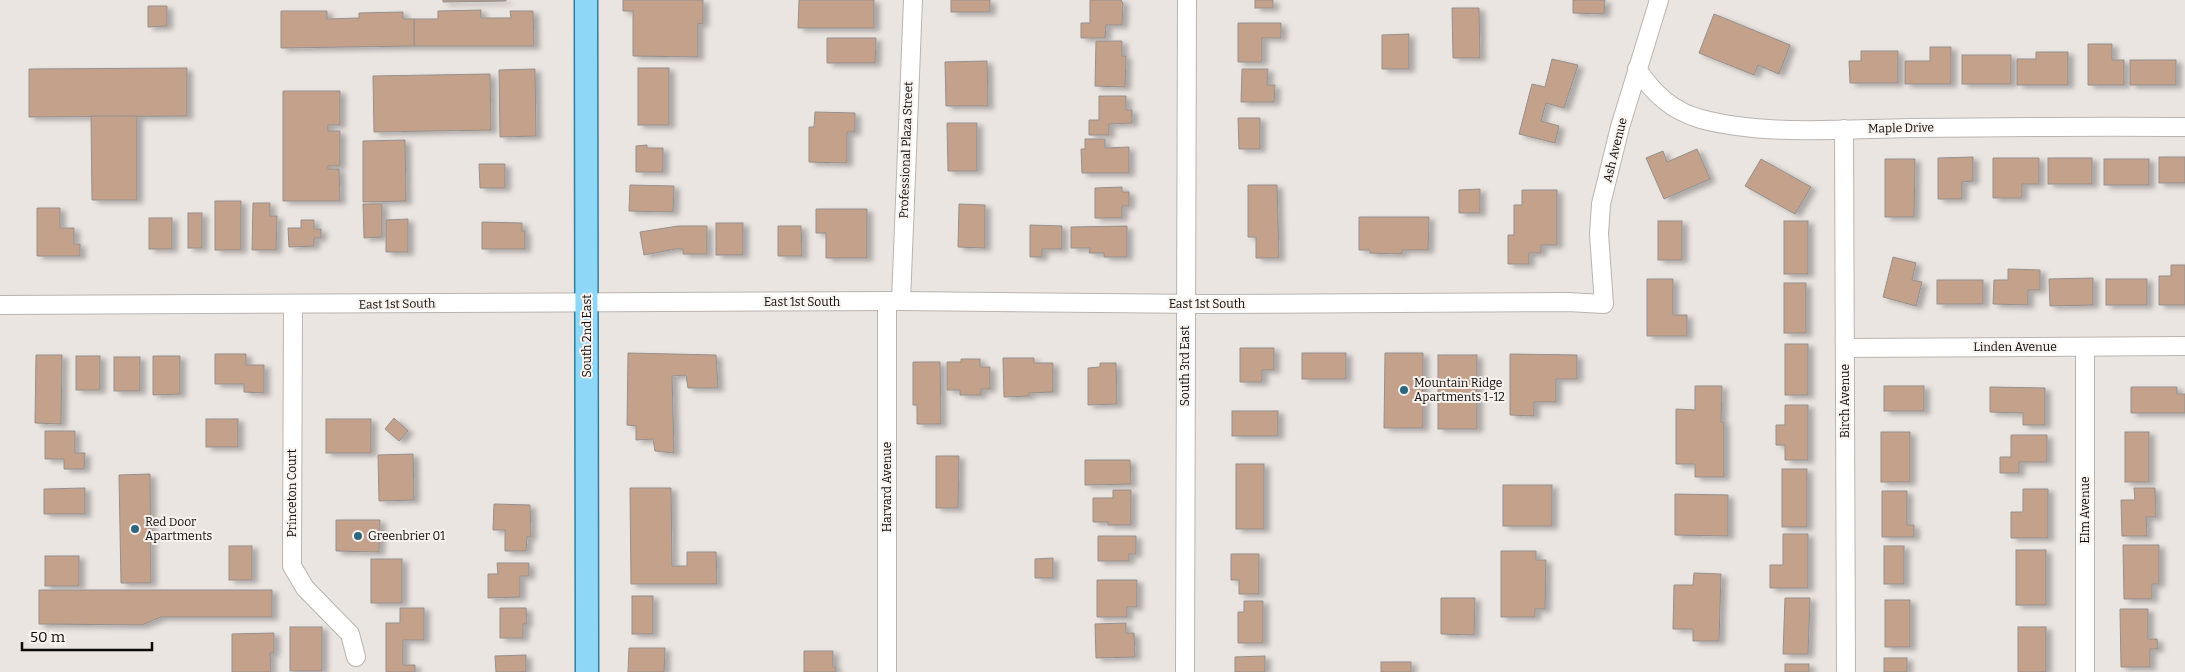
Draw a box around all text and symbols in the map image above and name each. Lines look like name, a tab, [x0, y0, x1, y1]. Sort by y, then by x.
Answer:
street label: Professional Plaza Street	[897, 81, 915, 219]
street label: Ash Avenue	[1600, 116, 1630, 184]
street label: Maple Drive	[1868, 120, 1934, 136]
street label: South 2nd East	[580, 294, 594, 378]
street label: East 1st South	[764, 295, 841, 309]
street label: East 1st South	[359, 296, 436, 312]
street label: East 1st South	[1169, 297, 1246, 311]
street label: South 3rd East	[1178, 325, 1192, 406]
street label: Linden Avenue	[1973, 340, 2057, 354]
street label: Birch Avenue	[1838, 364, 1852, 438]
place label: Mountain Ridge Apartments 1-12	[1414, 376, 1505, 404]
marker: Mountain Ridge Apartments 1-12	[1398, 384, 1410, 396]
street label: Harvard Avenue	[880, 442, 894, 532]
street label: Princeton Court	[285, 448, 299, 537]
street label: Elm Avenue	[2078, 477, 2092, 543]
place label: Red Door Apartments	[145, 515, 212, 543]
marker: Red Door Apartments	[129, 523, 141, 535]
place label: Greenbrier 01	[368, 529, 445, 543]
marker: Greenbrier 01	[352, 530, 364, 542]
scale bar	[22, 620, 152, 652]
text: 50 m	[30, 628, 66, 646]

